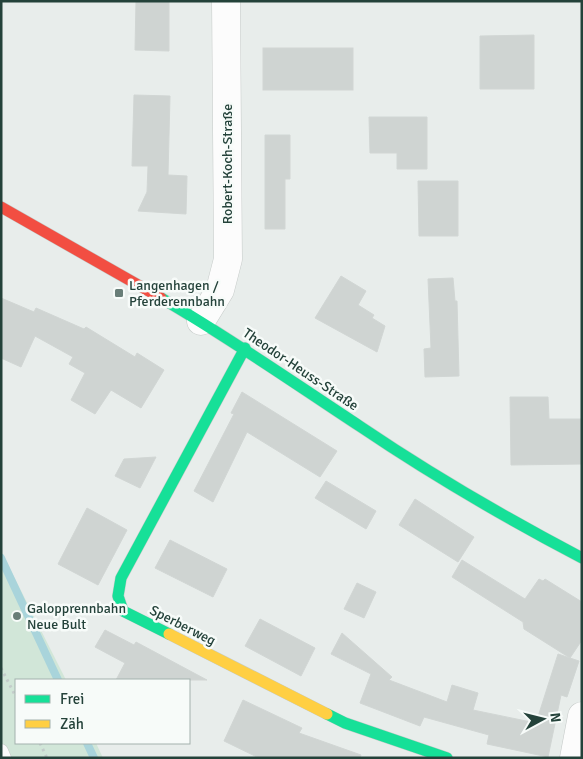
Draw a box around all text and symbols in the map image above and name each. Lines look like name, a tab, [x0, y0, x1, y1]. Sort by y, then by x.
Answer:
street label: Robert-Koch-Straße	[219, 104, 236, 224]
place label: Langenhagen / Pferderennbahn	[129, 277, 225, 310]
marker: Langenhagen / Pferderennbahn	[113, 287, 125, 299]
street label: Theodor-Heuss-Straße	[240, 325, 362, 414]
place label: Galopprennbahn Neue Bult	[27, 600, 126, 633]
street label: Sperberweg	[147, 602, 218, 649]
marker: Galopprennbahn Neue Bult	[11, 610, 23, 622]
legend	[15, 679, 190, 744]
text: Frei	[60, 690, 84, 708]
north arrow	[518, 694, 568, 744]
text: N	[546, 712, 564, 723]
text: Zäh	[60, 715, 84, 733]

